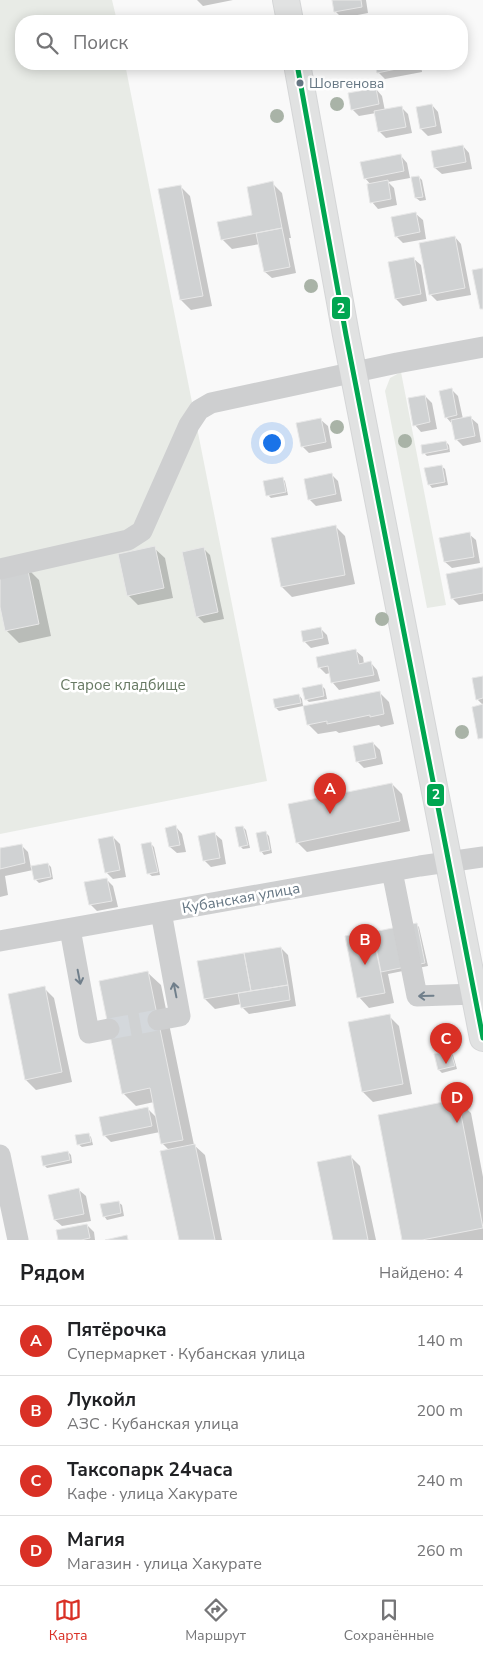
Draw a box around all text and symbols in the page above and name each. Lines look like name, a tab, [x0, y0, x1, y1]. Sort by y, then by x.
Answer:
search box	[15, 15, 468, 70]
icon: search	[33, 29, 61, 57]
text: Поиск	[73, 30, 128, 56]
place label: Шовгенова	[309, 74, 384, 93]
marker: Шовгенова	[295, 78, 305, 88]
line badge: 2	[331, 296, 351, 320]
text: 2	[337, 299, 345, 318]
your location	[259, 430, 285, 456]
park label: Старое кладбище	[60, 675, 186, 695]
pin: A	[314, 773, 346, 814]
line badge: 2	[426, 783, 445, 807]
text: 2	[432, 785, 440, 804]
street label: Кубанская улица	[180, 878, 302, 918]
pin: B	[349, 924, 381, 965]
one-way arrow	[75, 969, 84, 985]
one-way arrow	[170, 982, 179, 998]
one-way arrow	[419, 991, 435, 1001]
pin: C	[430, 1023, 462, 1064]
pin: D	[441, 1082, 473, 1123]
text: Рядом	[20, 1259, 85, 1287]
text: Найдено: 4	[379, 1262, 463, 1284]
text: Пятёрочка	[67, 1317, 167, 1343]
text: A	[30, 1330, 42, 1352]
text: 140 m	[416, 1330, 463, 1352]
text: Супермаркет · Кубанская улица	[67, 1343, 305, 1365]
text: Лукойл	[67, 1387, 136, 1413]
text: B	[30, 1400, 42, 1422]
text: 200 m	[416, 1400, 463, 1422]
text: АЗС · Кубанская улица	[67, 1413, 239, 1435]
text: Таксопарк 24часа	[67, 1457, 233, 1483]
text: C	[31, 1470, 41, 1492]
text: 240 m	[416, 1470, 463, 1492]
text: Кафе · улица Хакурате	[67, 1483, 238, 1505]
text: Магия	[67, 1527, 125, 1553]
text: D	[30, 1540, 42, 1562]
text: 260 m	[416, 1540, 463, 1562]
text: Магазин · улица Хакурате	[67, 1553, 262, 1575]
tab: Карта	[49, 1596, 87, 1645]
tab: Маршрут	[185, 1596, 246, 1645]
tab: Сохранённые	[344, 1596, 434, 1645]

